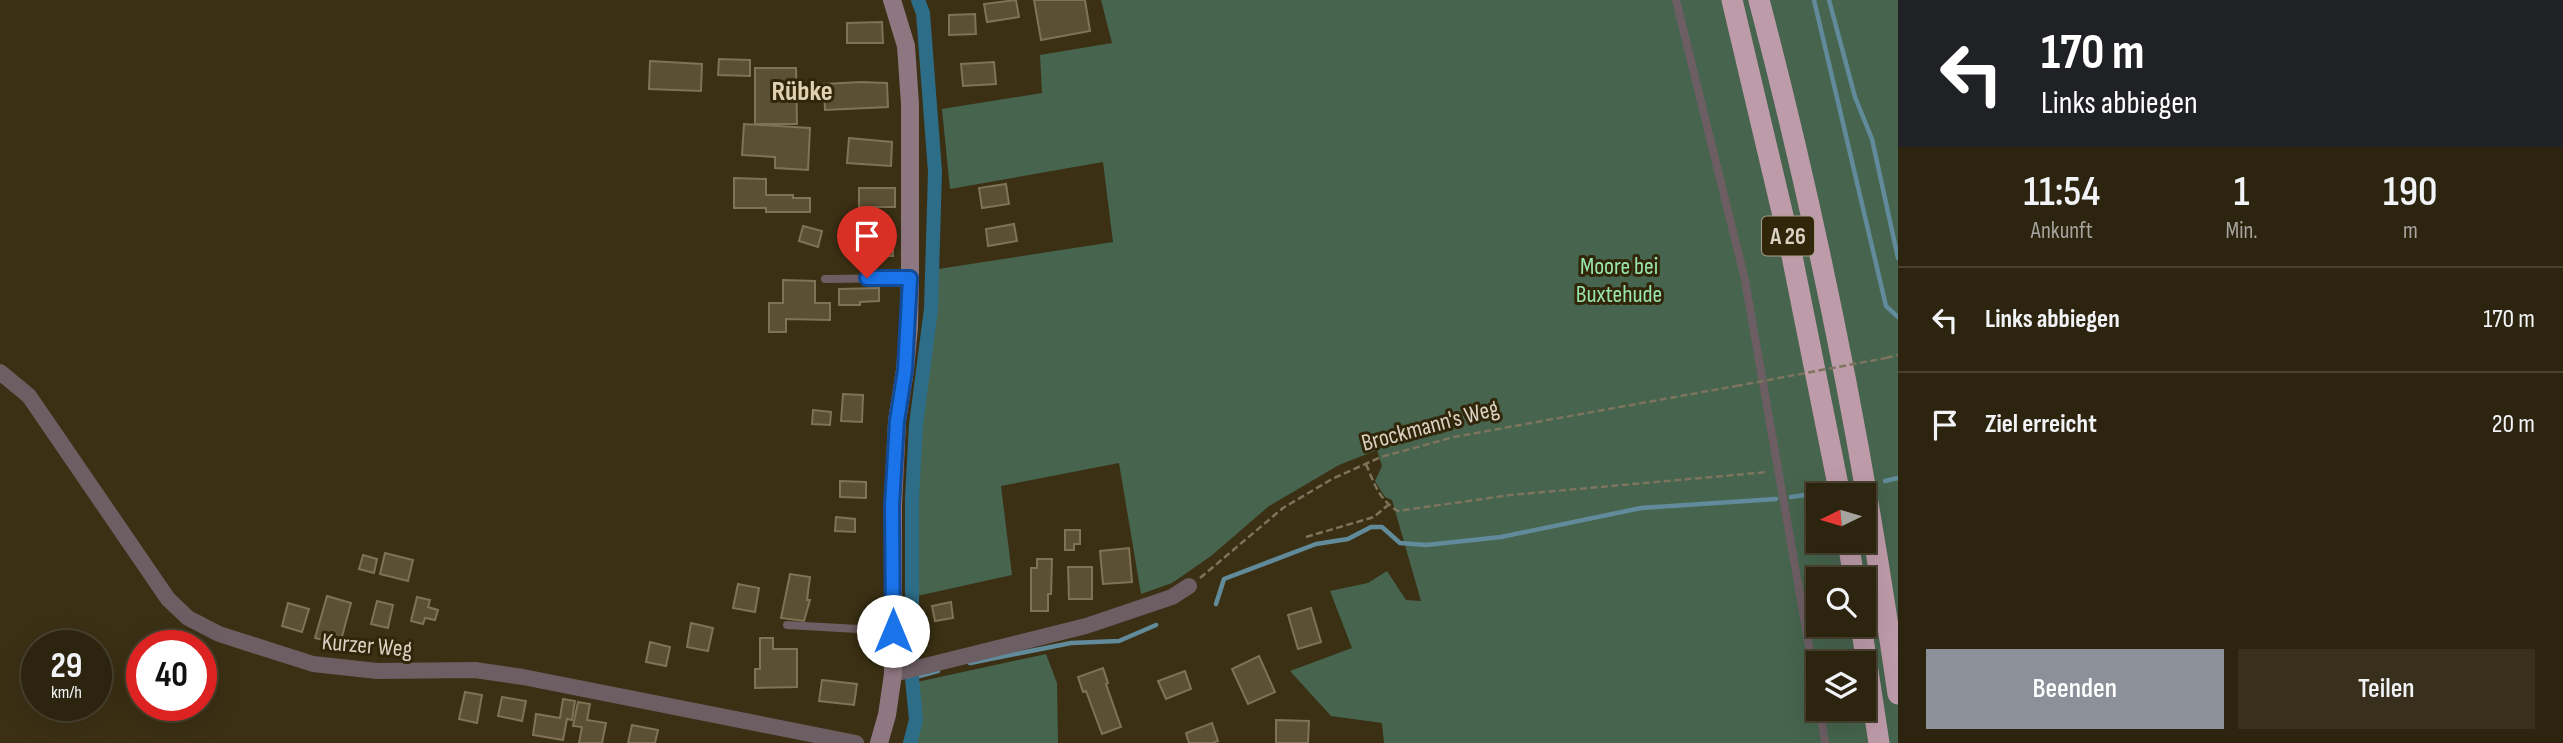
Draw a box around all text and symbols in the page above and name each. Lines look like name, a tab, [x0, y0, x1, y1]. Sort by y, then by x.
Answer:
text: 170 m	[2041, 24, 2145, 83]
icon: left	[1926, 28, 2017, 119]
district label: Rübke	[771, 75, 833, 108]
text: Links abbiegen	[2041, 84, 2198, 123]
text: 11:54	[2023, 167, 2100, 218]
text: 1	[2234, 167, 2249, 218]
text: 190	[2383, 167, 2438, 218]
pin	[837, 206, 897, 278]
road number: A 26	[1762, 216, 1814, 256]
icon: arrive	[848, 217, 886, 255]
text: Ankunft	[2031, 217, 2093, 245]
text: Min.	[2226, 217, 2258, 245]
text: m	[2403, 217, 2418, 245]
park label: Moore bei Buxtehude	[1576, 252, 1662, 309]
icon: left	[1926, 301, 1964, 339]
text: Links abbiegen	[1985, 304, 2120, 335]
text: 170 m	[2483, 304, 2535, 335]
street label: Brockmann's Weg	[1358, 393, 1502, 458]
icon: arrive	[1926, 406, 1964, 444]
text: Ziel erreicht	[1985, 409, 2097, 440]
text: 20 m	[2492, 409, 2535, 440]
north arrow	[1806, 483, 1876, 553]
map controls	[1806, 483, 1876, 721]
button: search	[1806, 567, 1876, 637]
position arrow	[856, 594, 930, 668]
street label: Kurzer Weg	[321, 627, 413, 664]
speed limit sign: 40	[126, 630, 217, 721]
text: 29	[51, 645, 82, 688]
button: Beenden	[1926, 649, 2224, 729]
button: Teilen	[2238, 649, 2535, 729]
button: layers	[1806, 651, 1876, 721]
text: km/h	[51, 682, 82, 703]

